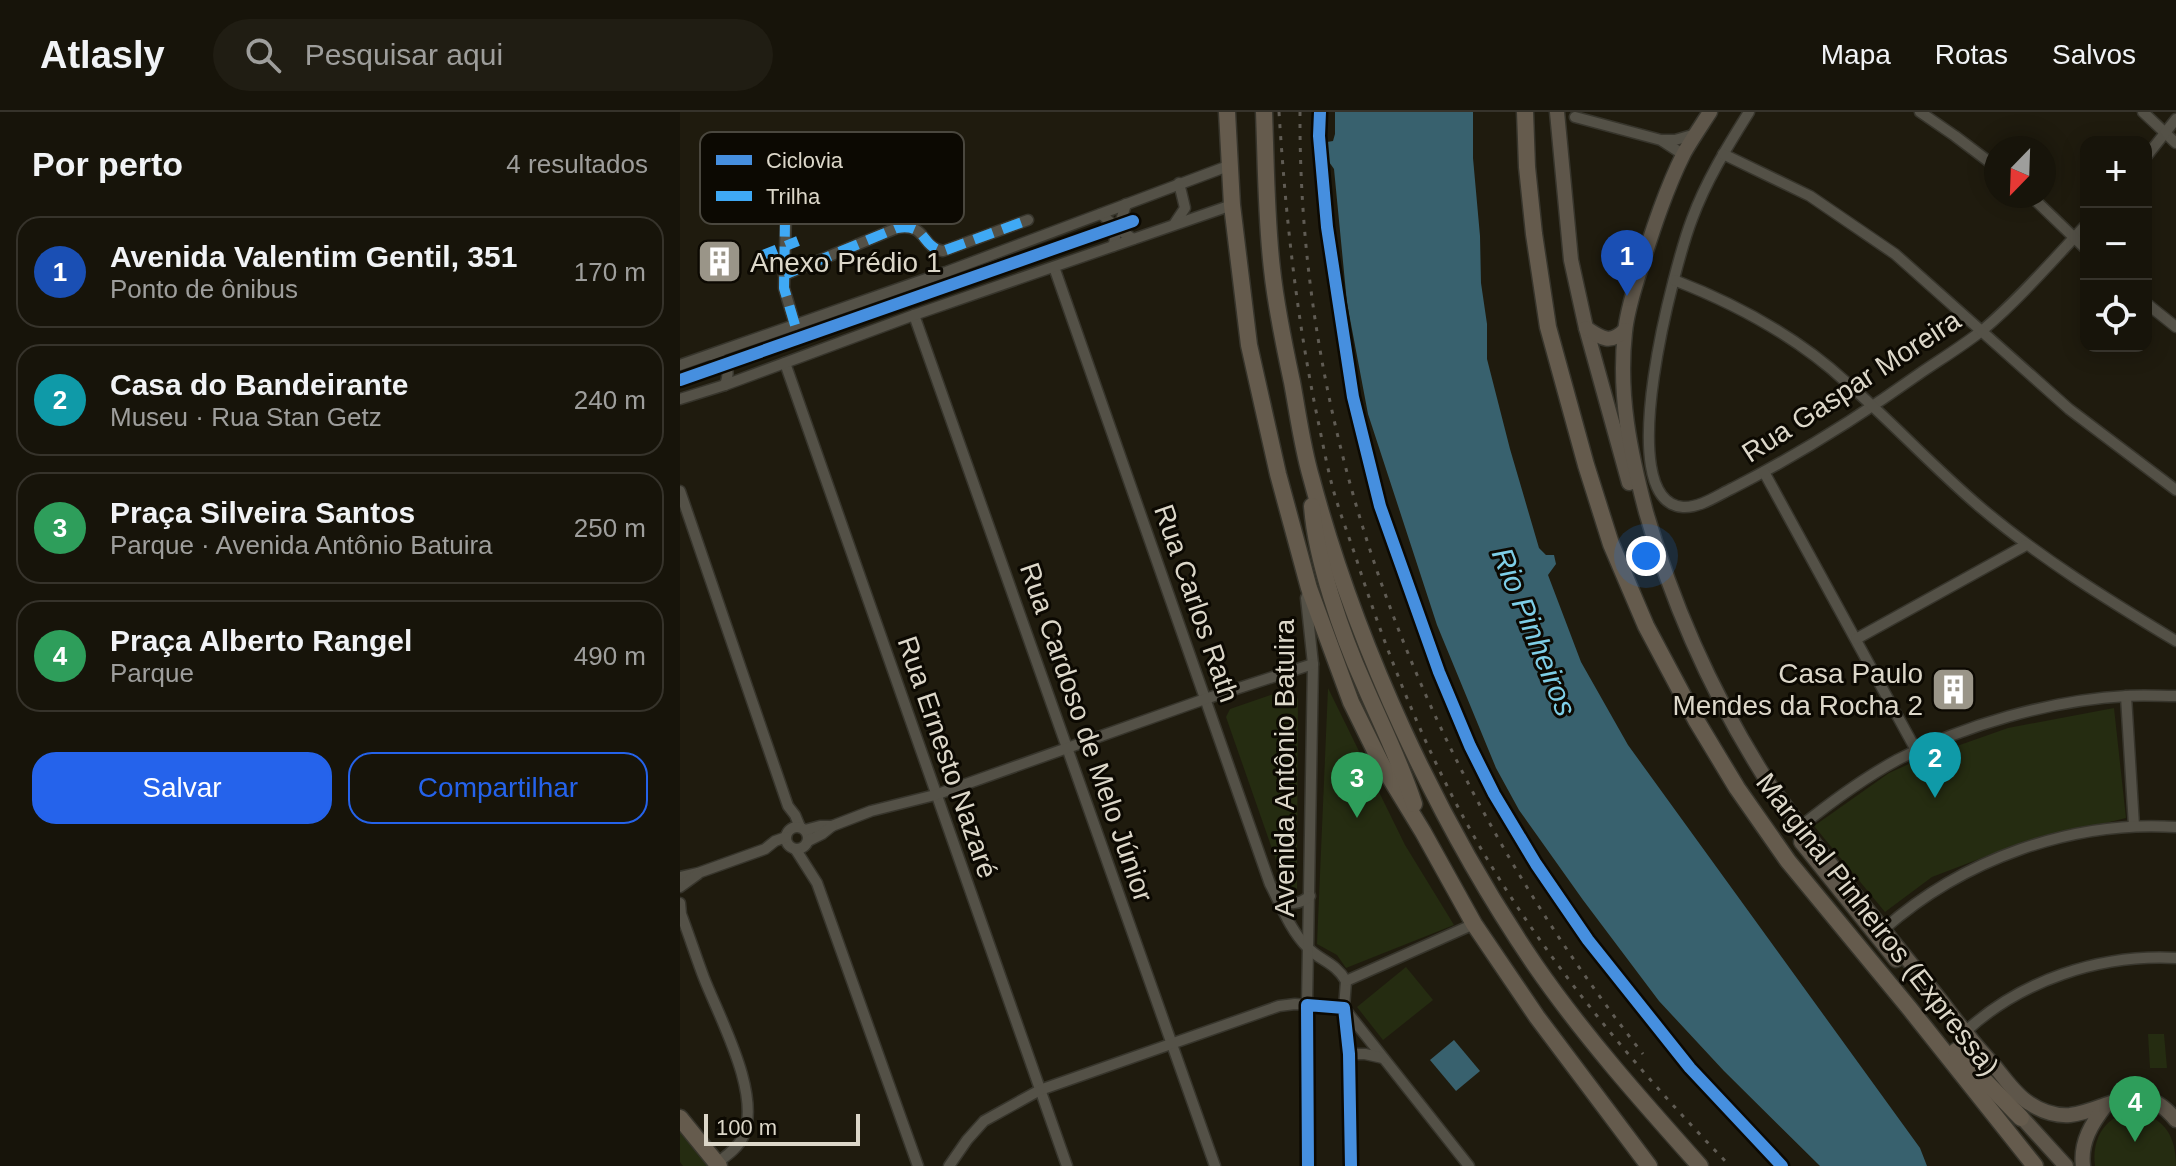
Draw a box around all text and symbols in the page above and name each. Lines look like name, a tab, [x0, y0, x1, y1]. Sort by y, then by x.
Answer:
search box	[213, 19, 773, 91]
icon: search	[241, 33, 285, 77]
text: Atlasly	[40, 34, 165, 76]
text: Pesquisar aqui	[305, 38, 503, 71]
text: Mapa	[1821, 39, 1891, 70]
text: Rotas	[1935, 39, 2008, 70]
text: Salvos	[2052, 39, 2136, 70]
legend	[700, 132, 964, 224]
north arrow	[1984, 136, 2056, 208]
map controls	[2080, 136, 2152, 352]
button: +	[2080, 136, 2152, 208]
text: Por perto	[32, 145, 183, 183]
text: Ciclovia	[766, 148, 844, 173]
text: 4 resultados	[506, 149, 648, 179]
text: Trilha	[766, 184, 821, 209]
button: −	[2080, 208, 2152, 280]
pin: 1	[1601, 230, 1653, 296]
building icon: Anexo Prédio 1	[695, 238, 743, 286]
text: Avenida Valentim Gentil, 351	[110, 240, 517, 273]
place label: Anexo Prédio 1	[750, 247, 941, 278]
text: 1	[53, 257, 67, 287]
text: 170 m	[574, 257, 646, 287]
text: Ponto de ônibus	[110, 274, 298, 304]
button: locate	[2080, 280, 2152, 352]
street label: Rua Gaspar Moreira	[1736, 304, 1966, 468]
text: Casa do Bandeirante	[110, 368, 408, 401]
text: 2	[53, 385, 67, 415]
text: 240 m	[574, 385, 646, 415]
text: Museu · Rua Stan Getz	[110, 402, 382, 432]
text: Praça Silveira Santos	[110, 496, 415, 529]
street label: Rua Carlos Rath	[1148, 500, 1245, 706]
text: 3	[53, 513, 67, 543]
text: 250 m	[574, 513, 646, 543]
text: Parque · Avenida Antônio Batuira	[110, 530, 493, 560]
your location	[1626, 536, 1666, 576]
water label: Rio Pinheiros	[1486, 543, 1583, 721]
street label: Rua Cardoso de Melo Júnior	[1014, 559, 1159, 906]
street label: Avenida Antônio Batuira	[1269, 618, 1300, 917]
text: Praça Alberto Rangel	[110, 624, 412, 657]
street label: Rua Ernesto Nazaré	[892, 632, 1003, 882]
text: 4	[53, 641, 67, 671]
text: 490 m	[574, 641, 646, 671]
text: Parque	[110, 658, 194, 688]
place label: Casa Paulo Mendes da Rocha 2	[1672, 658, 1923, 721]
building icon: Casa Paulo Mendes da Rocha 2	[1930, 665, 1978, 713]
pin: 2	[1909, 732, 1961, 798]
button: Salvar	[32, 752, 332, 824]
button: Compartilhar	[348, 752, 648, 824]
pin: 3	[1331, 752, 1383, 818]
street label: Marginal Pinheiros (Expressa)	[1750, 767, 2005, 1082]
pin: 4	[2109, 1076, 2161, 1142]
scale bar	[704, 1110, 860, 1146]
text: 100 m	[716, 1115, 777, 1140]

